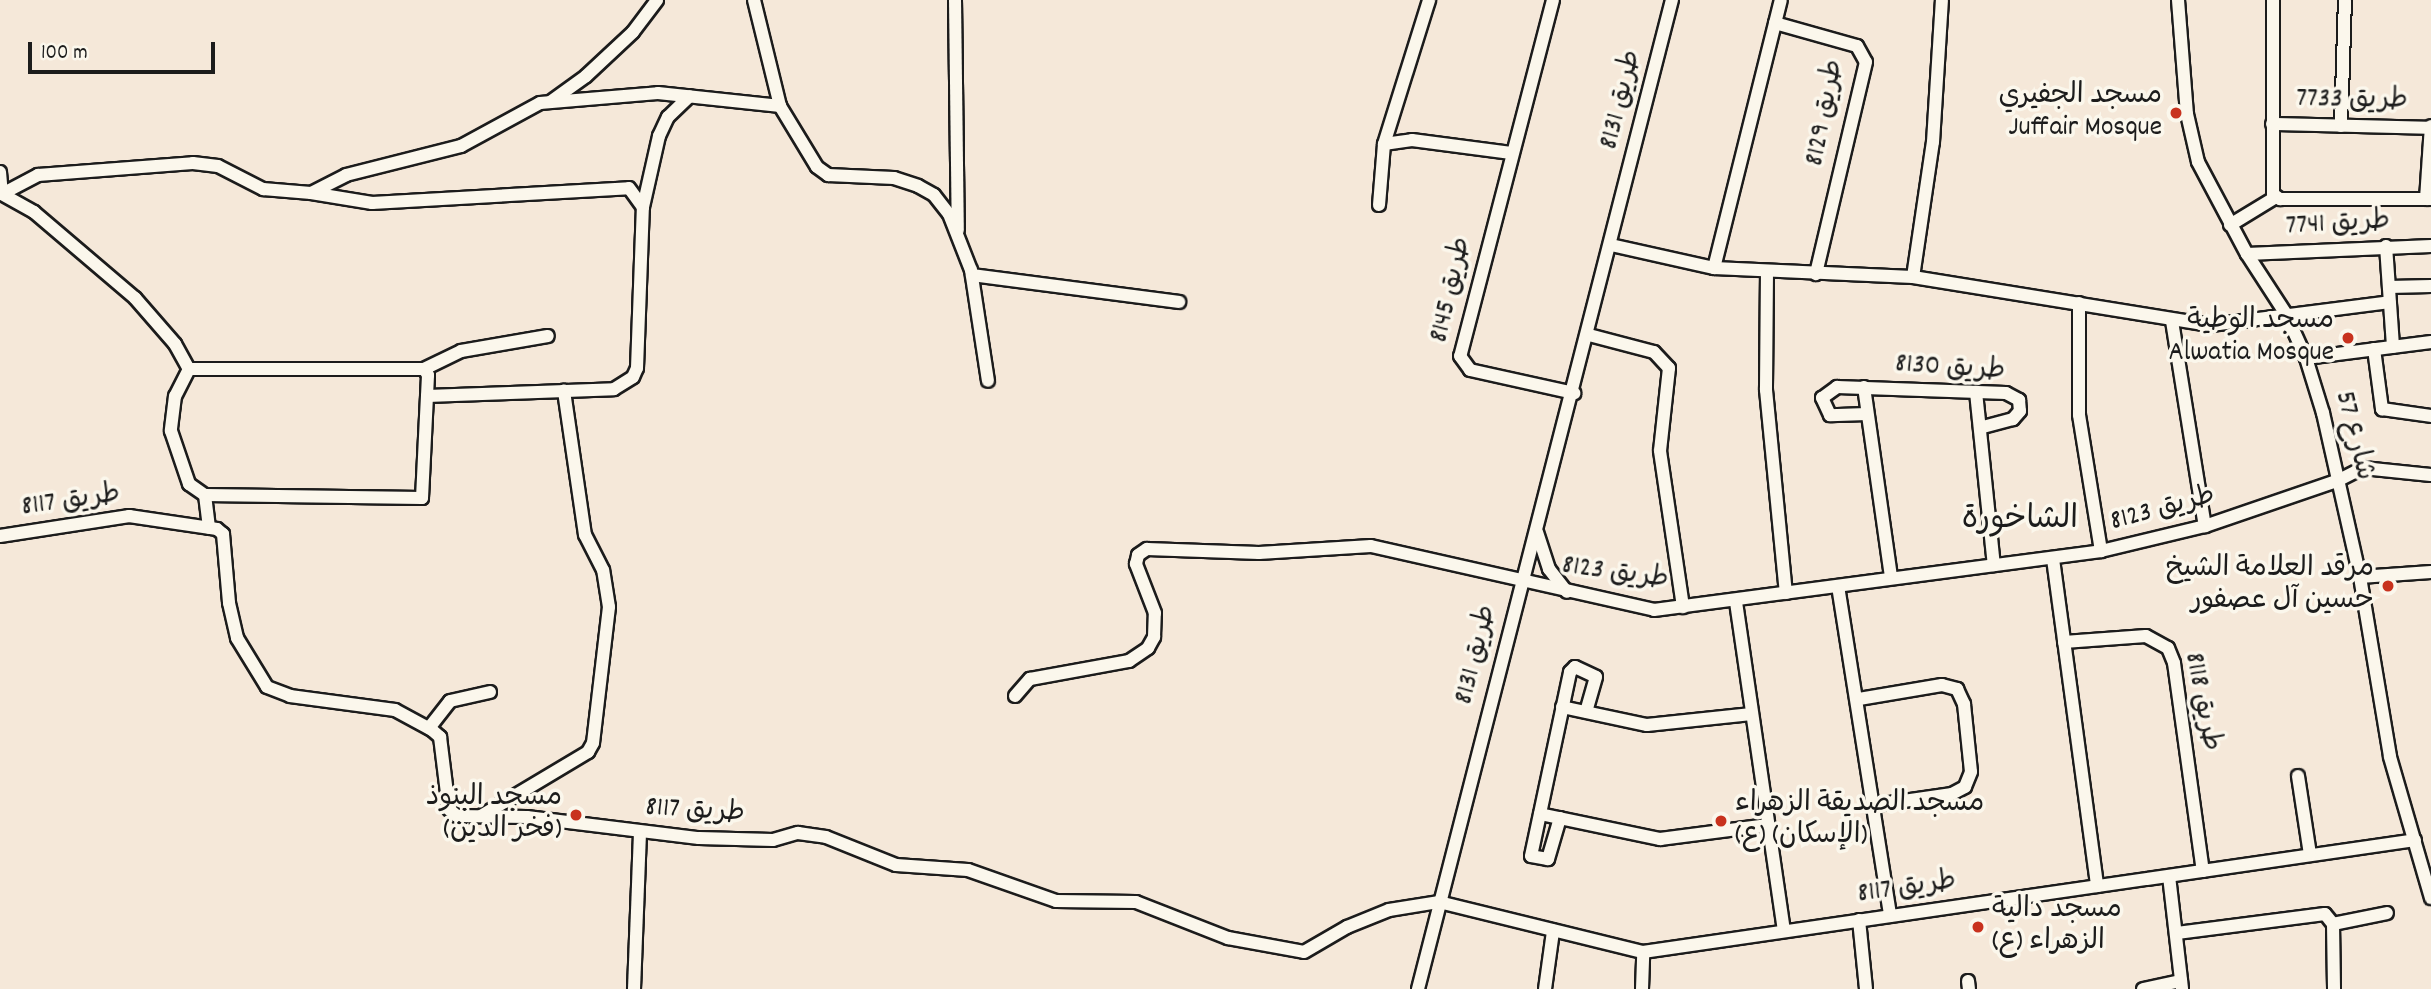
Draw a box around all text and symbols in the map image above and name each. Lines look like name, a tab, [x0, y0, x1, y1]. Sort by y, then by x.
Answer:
scale bar	[32, 28, 219, 72]
text: 100 m	[41, 39, 88, 69]
street label: طريق 8131	[1593, 47, 1651, 153]
street label: طريق 8129	[1799, 57, 1853, 169]
place label: مسجد الجفيري Juffair Mosque	[1999, 80, 2162, 146]
street label: طريق 7733	[2296, 83, 2408, 119]
marker: مسجد الجفيري Juffair Mosque	[2168, 105, 2184, 121]
street label: طريق 7741	[2285, 205, 2391, 245]
street label: طريق 8145	[1424, 234, 1480, 346]
place label: مسجد الوطية Alwatia Mosque	[2168, 305, 2334, 371]
marker: مسجد الوطية Alwatia Mosque	[2340, 330, 2356, 346]
street label: طريق 8130	[1894, 348, 2006, 390]
street label: شارع 57	[2326, 388, 2380, 484]
street label: طريق 8117	[19, 478, 123, 526]
street label: طريق 8123	[2107, 480, 2219, 540]
district label: الشاخورة	[1962, 502, 2078, 540]
street label: طريق 8123	[1560, 550, 1670, 598]
place label: مرقد العلامة الشيخ حسين آل عصفور	[2166, 553, 2374, 619]
marker: مرقد العلامة الشيخ حسين آل عصفور	[2380, 578, 2396, 594]
street label: طريق 8131	[1448, 602, 1506, 708]
street label: طريق 8118	[2175, 650, 2227, 754]
place label: مسجد البنوذ (فخر الدين)	[426, 782, 562, 848]
place label: مسجد الصديقة الزهراء (ع) (الإسكان)	[1735, 788, 1984, 854]
street label: طريق 8117	[644, 792, 746, 832]
marker: مسجد البنوذ (فخر الدين)	[568, 807, 584, 823]
marker: مسجد الصديقة الزهراء (ع) (الإسكان)	[1713, 813, 1729, 829]
street label: طريق 8117	[1855, 865, 1959, 913]
place label: مسجد دالية الزهراء (ع)	[1992, 894, 2122, 960]
marker: مسجد دالية الزهراء (ع)	[1970, 919, 1986, 935]

